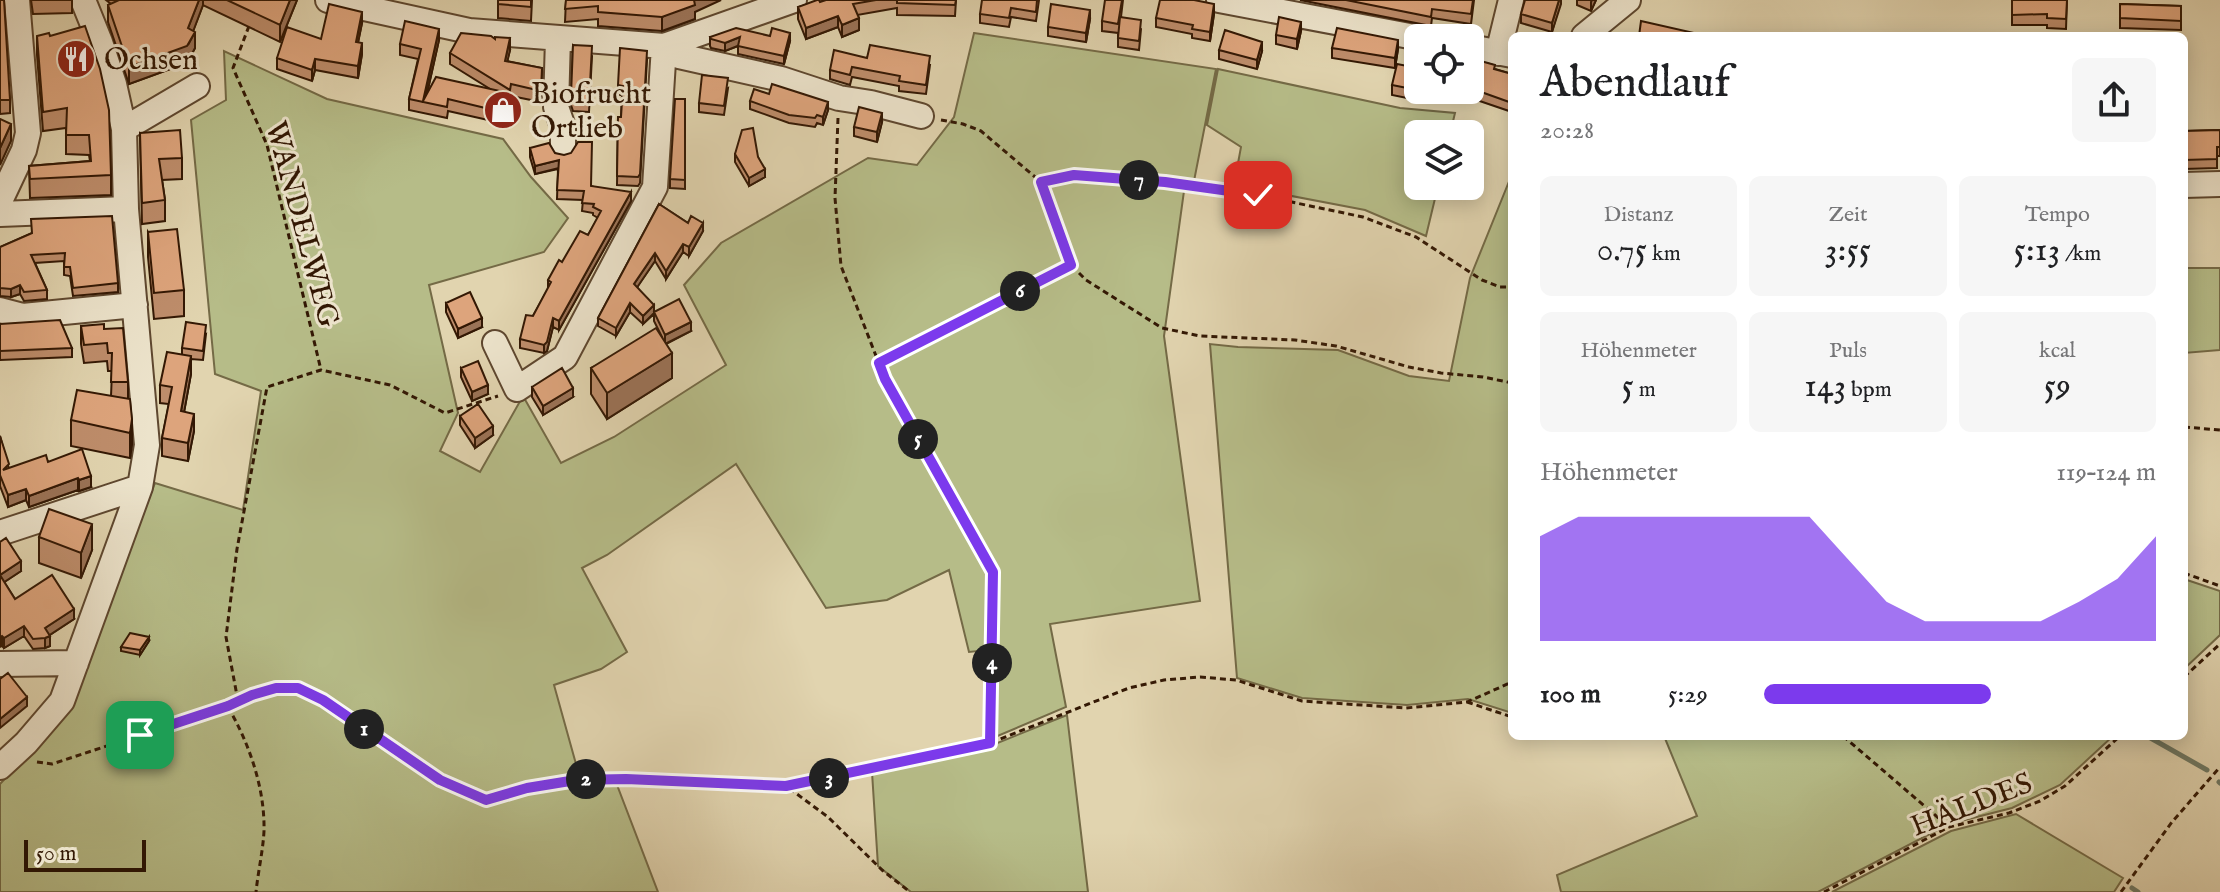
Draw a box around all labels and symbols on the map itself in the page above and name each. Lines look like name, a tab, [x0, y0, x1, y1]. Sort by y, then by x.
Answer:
restaurant icon: Ochsen	[55, 38, 97, 80]
place label: Ochsen	[104, 42, 198, 80]
place label: Biofrucht Ortlieb	[531, 76, 651, 148]
shop icon: Biofrucht Ortlieb	[482, 89, 524, 131]
street label: WANDELWEG	[255, 117, 347, 332]
pin: 7	[1119, 160, 1159, 200]
pin	[1224, 161, 1292, 229]
pin: 6	[1000, 271, 1040, 311]
pin: 5	[898, 419, 938, 459]
pin: 4	[972, 643, 1012, 683]
pin	[106, 701, 174, 769]
pin: 1	[344, 709, 384, 749]
pin: 3	[809, 758, 849, 798]
pin: 2	[566, 759, 606, 799]
street label: HÄLDES	[1906, 765, 2038, 846]
scale bar	[24, 836, 146, 872]

